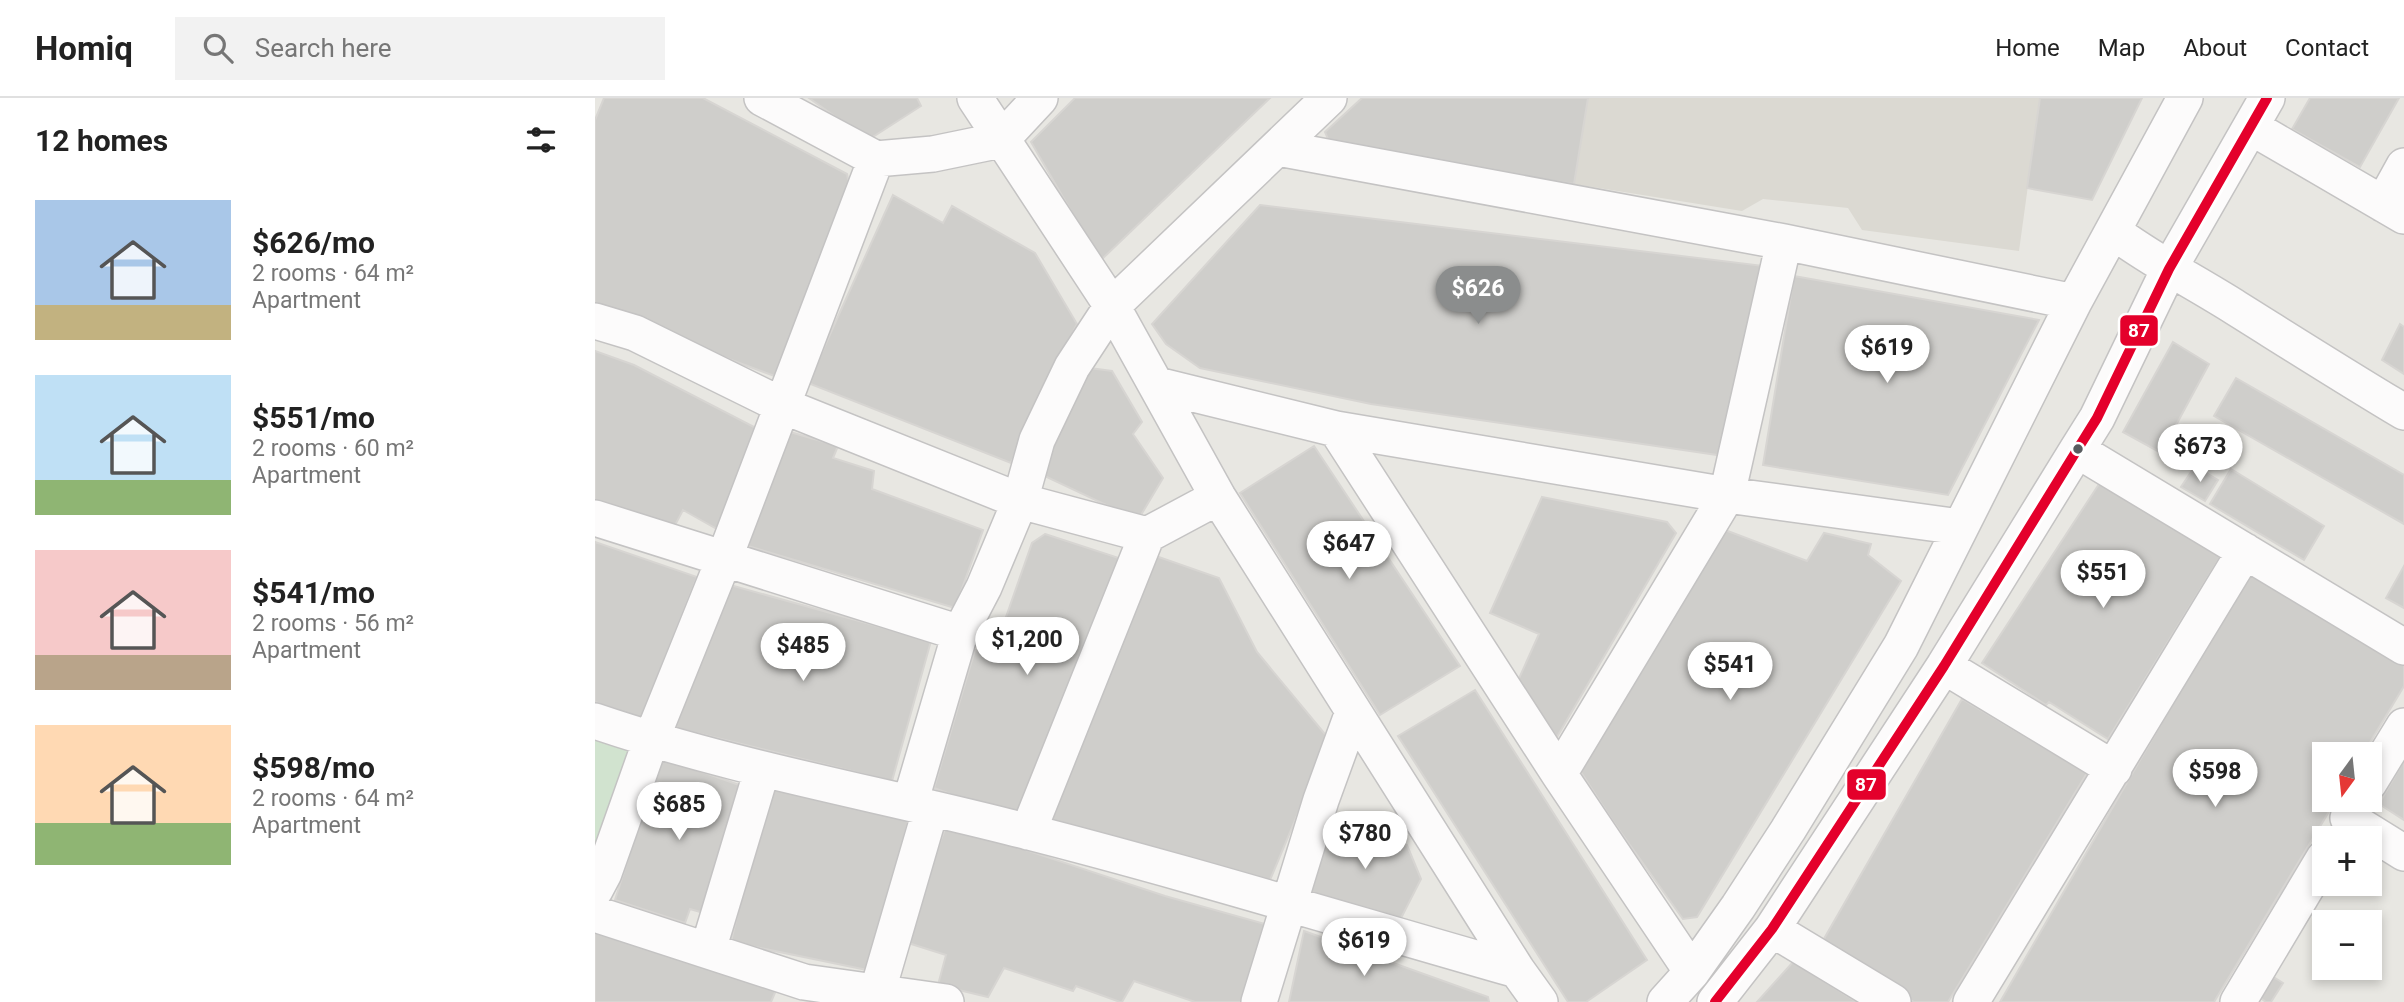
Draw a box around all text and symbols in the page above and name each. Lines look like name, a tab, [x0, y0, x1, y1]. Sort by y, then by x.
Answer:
search box	[175, 17, 665, 80]
text: Homiq	[35, 29, 133, 68]
icon: search	[199, 29, 237, 67]
text: Search here	[255, 33, 392, 63]
text: Home	[1995, 34, 2060, 62]
text: Map	[2098, 34, 2145, 62]
text: About	[2183, 34, 2247, 62]
text: Contact	[2285, 34, 2369, 62]
icon: filters	[522, 121, 560, 159]
text: 12 homes	[35, 123, 168, 158]
text: $626/mo	[252, 225, 375, 260]
icon: home	[91, 228, 175, 312]
text: 2 rooms · 64 m²	[252, 260, 414, 287]
pin: $626	[1437, 266, 1519, 326]
text: $626	[1452, 275, 1504, 302]
text: Apartment	[252, 287, 361, 314]
line badge: 87	[2119, 314, 2159, 347]
text: 87	[2128, 319, 2150, 342]
pin: $619	[1846, 326, 1928, 385]
text: $619	[1861, 334, 1913, 361]
text: $551/mo	[252, 400, 375, 435]
icon: home	[91, 403, 175, 487]
pin: $673	[2159, 424, 2241, 484]
text: $673	[2174, 433, 2226, 460]
text: 2 rooms · 60 m²	[252, 435, 414, 462]
unlabelled marker	[2071, 442, 2085, 456]
text: Apartment	[252, 462, 361, 489]
pin: $647	[1308, 522, 1390, 581]
text: $647	[1323, 530, 1375, 557]
pin: $551	[2062, 550, 2144, 610]
text: $551	[2077, 559, 2129, 586]
text: $541/mo	[252, 575, 375, 610]
icon: home	[91, 578, 175, 662]
text: 2 rooms · 56 m²	[252, 610, 414, 637]
pin: $1,200	[970, 618, 1084, 677]
pin: $485	[762, 624, 844, 683]
text: $1,200	[991, 626, 1063, 653]
text: $485	[777, 632, 829, 659]
text: Apartment	[252, 637, 361, 664]
pin: $541	[1689, 642, 1771, 702]
text: $541	[1704, 651, 1756, 678]
north arrow	[2312, 742, 2382, 812]
map controls	[2312, 742, 2382, 980]
text: $598/mo	[252, 750, 375, 785]
pin: $598	[2174, 750, 2256, 809]
icon: home	[91, 753, 175, 837]
text: $598	[2189, 758, 2241, 785]
line badge: 87	[1846, 768, 1887, 801]
text: 87	[1855, 773, 1877, 796]
pin: $685	[638, 782, 720, 842]
text: 2 rooms · 64 m²	[252, 785, 414, 812]
text: $685	[653, 791, 705, 818]
text: Apartment	[252, 812, 361, 839]
pin: $780	[1324, 812, 1406, 871]
text: $780	[1339, 820, 1391, 847]
button: +	[2312, 826, 2382, 896]
button: −	[2312, 910, 2382, 980]
pin: $619	[1323, 918, 1405, 978]
text: $619	[1338, 927, 1390, 954]

